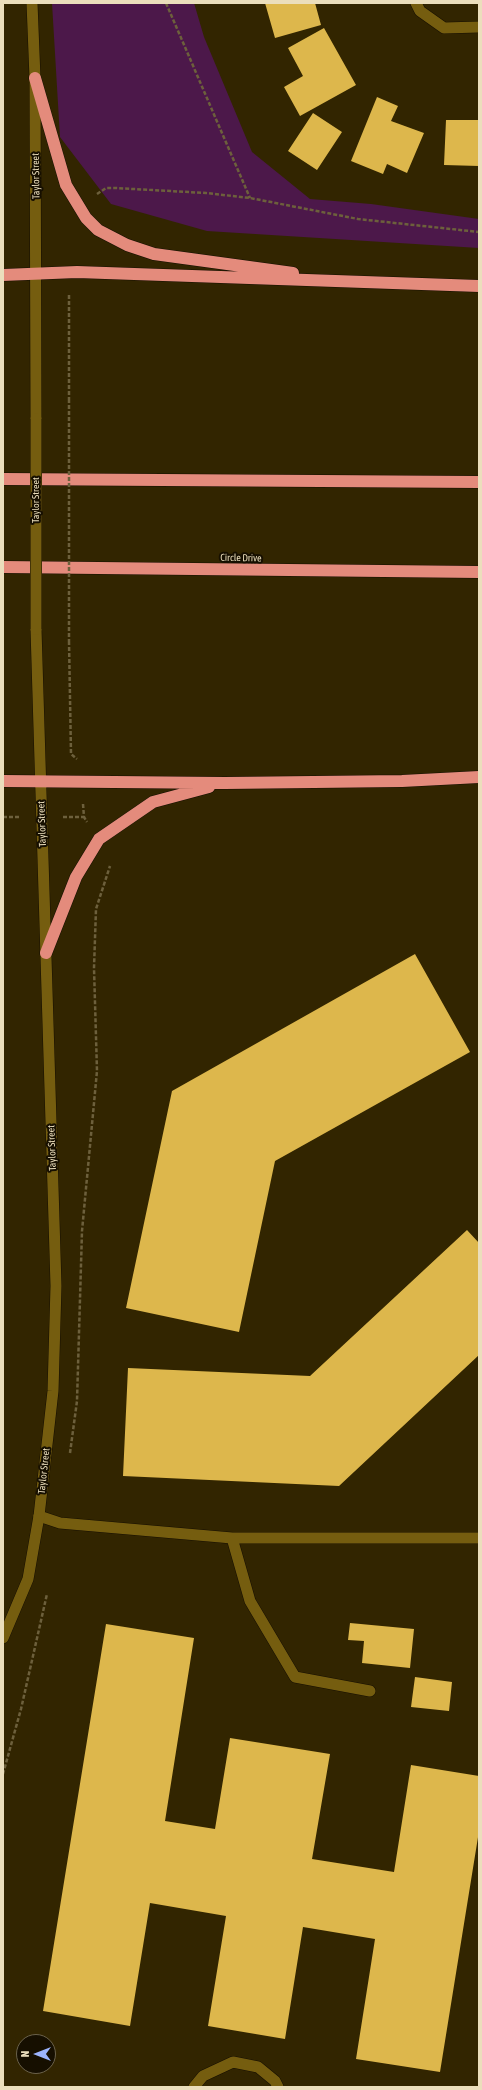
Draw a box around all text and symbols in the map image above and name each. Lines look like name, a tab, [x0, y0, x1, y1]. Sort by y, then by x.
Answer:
street label: Taylor Street	[30, 153, 42, 199]
street label: Taylor Street	[30, 477, 42, 523]
street label: Circle Drive	[220, 552, 262, 564]
street label: Taylor Street	[35, 801, 49, 847]
street label: Taylor Street	[45, 1125, 59, 1171]
street label: Taylor Street	[36, 1448, 52, 1494]
north arrow	[16, 2034, 56, 2074]
text: N	[19, 2051, 31, 2057]

